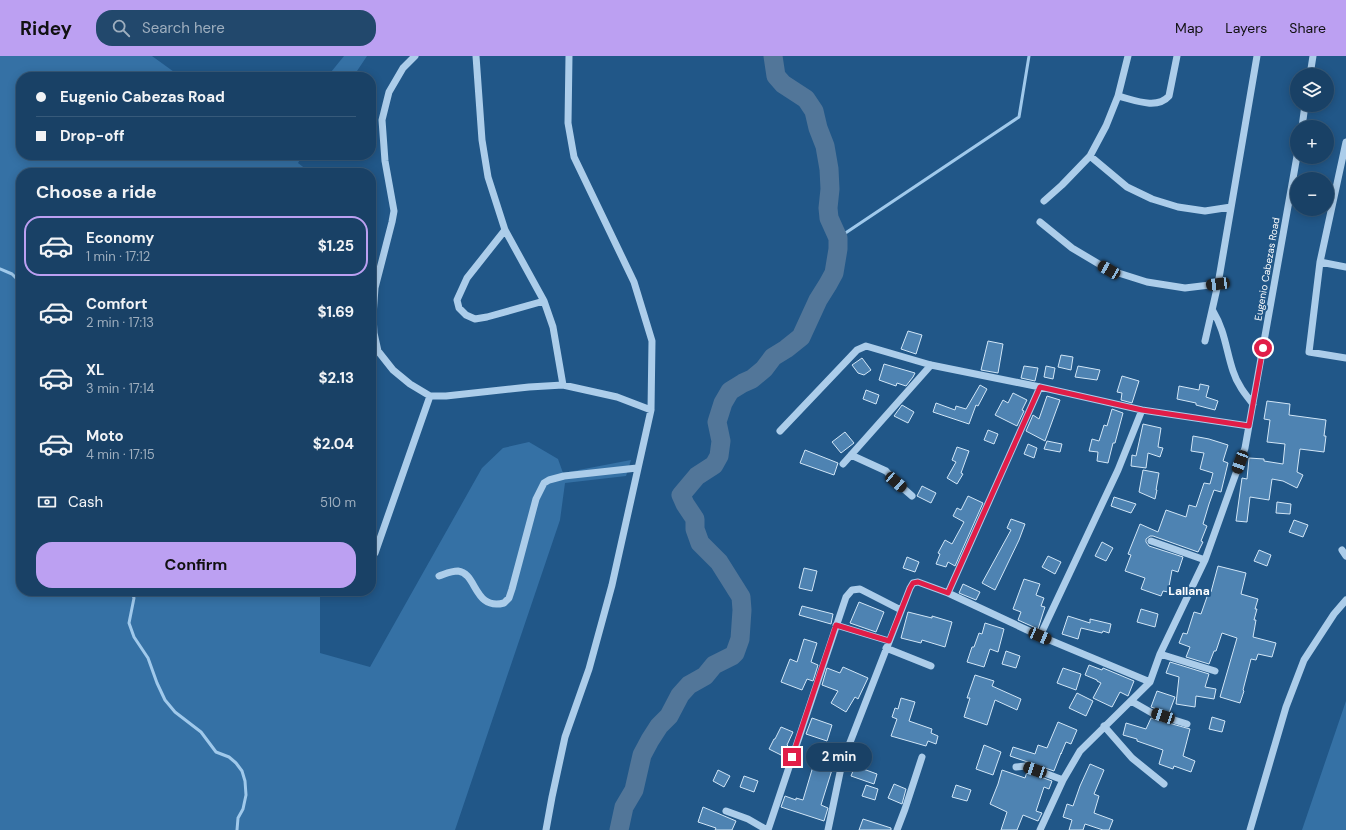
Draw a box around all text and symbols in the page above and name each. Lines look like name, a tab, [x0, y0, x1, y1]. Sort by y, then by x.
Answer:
search box	[96, 10, 376, 46]
text: Ridey	[20, 16, 72, 41]
icon: search	[110, 17, 132, 39]
text: Search here	[142, 18, 225, 38]
text: Map	[1175, 19, 1203, 37]
text: Layers	[1225, 19, 1267, 37]
text: Share	[1289, 19, 1326, 37]
map controls	[1290, 68, 1334, 216]
button: layers	[1290, 68, 1334, 112]
text: Eugenio Cabezas Road	[60, 87, 225, 107]
button: +	[1290, 120, 1334, 164]
text: Drop-off	[60, 126, 125, 146]
button: −	[1290, 172, 1334, 216]
text: Choose a ride	[36, 180, 157, 204]
street label: Eugenio Cabezas Road	[1252, 216, 1282, 322]
icon: car	[38, 228, 74, 264]
text: Economy	[86, 228, 154, 248]
text: $1.25	[318, 236, 354, 256]
text: 1 min · 17:12	[86, 248, 150, 265]
car	[1096, 259, 1122, 281]
car	[1205, 277, 1231, 291]
icon: car	[38, 294, 74, 330]
text: Comfort	[86, 294, 147, 314]
text: $1.69	[317, 302, 354, 322]
text: 2 min · 17:13	[86, 314, 154, 331]
route start	[1254, 339, 1272, 357]
icon: car	[38, 360, 74, 396]
text: XL	[86, 360, 104, 380]
text: $2.13	[318, 368, 354, 388]
text: 3 min · 17:14	[86, 380, 154, 397]
icon: car	[38, 426, 74, 462]
text: Moto	[86, 426, 124, 446]
text: $2.04	[313, 434, 354, 454]
text: 4 min · 17:15	[86, 446, 155, 463]
car	[1230, 449, 1250, 475]
car	[883, 470, 909, 494]
icon: cash	[36, 491, 58, 513]
text: Cash	[68, 492, 103, 512]
text: 510 m	[320, 494, 356, 511]
button: Confirm	[36, 542, 356, 588]
district label: Lallana	[1168, 583, 1210, 599]
car	[1027, 626, 1053, 646]
car	[1150, 707, 1176, 725]
callout: 2 min	[806, 743, 872, 771]
route end	[783, 748, 801, 766]
text: 2 min	[822, 748, 856, 765]
car	[1022, 760, 1048, 780]

